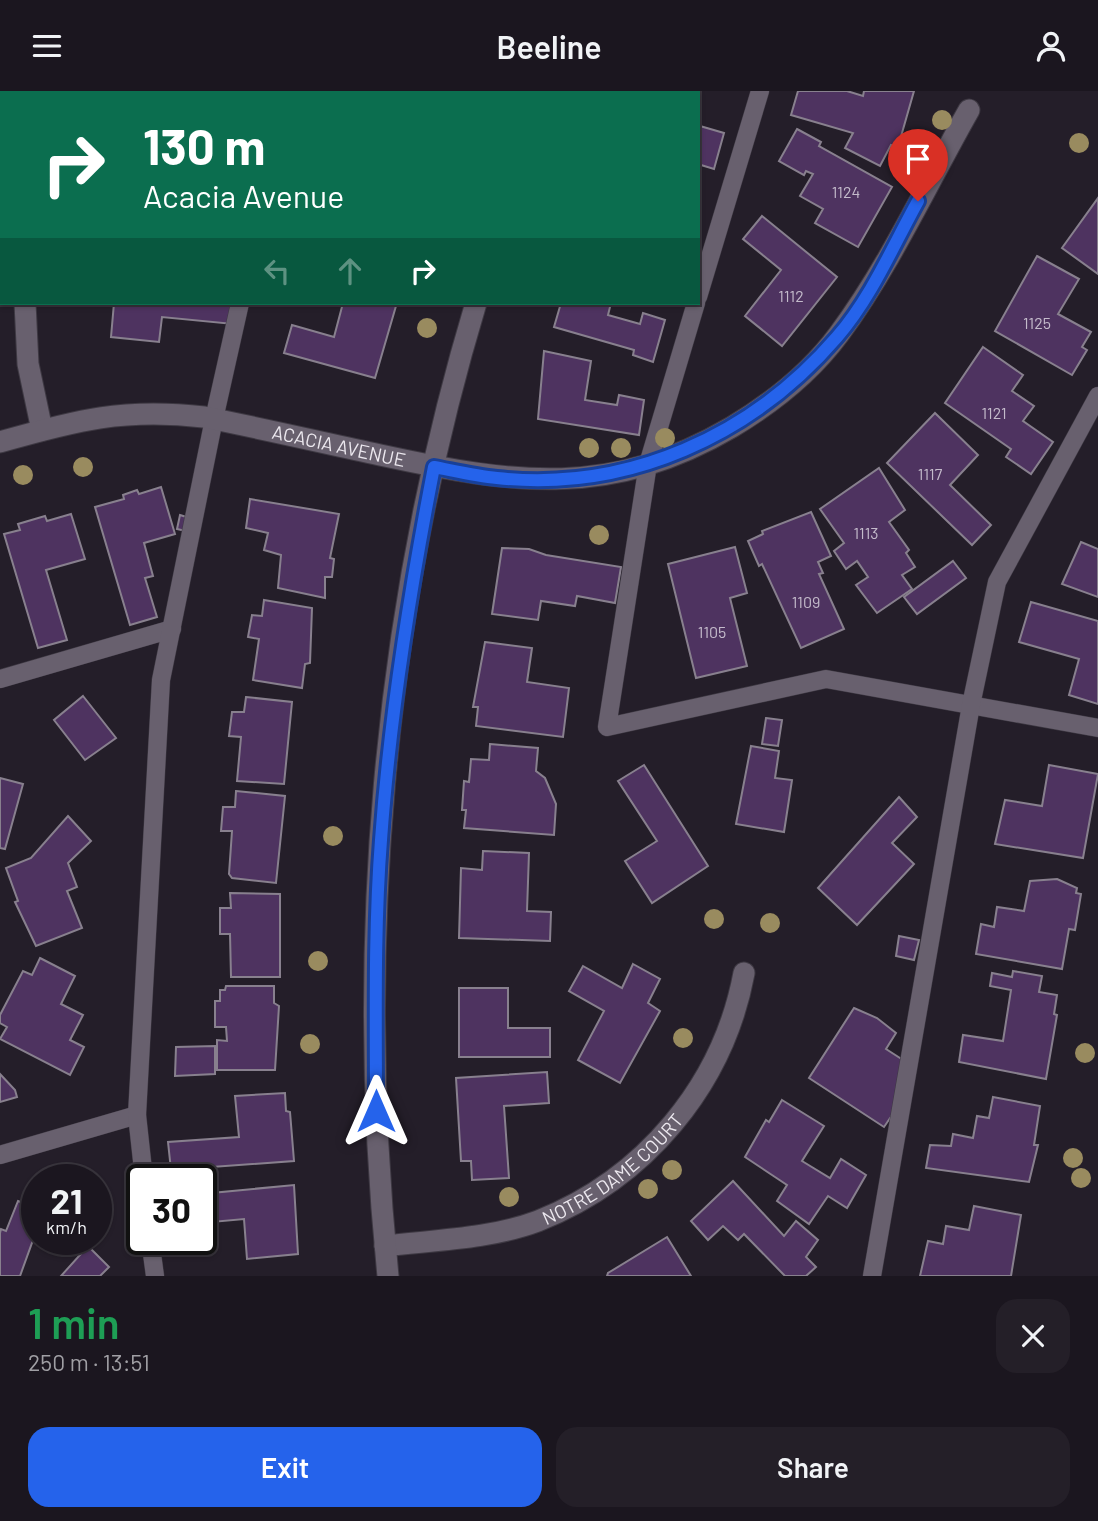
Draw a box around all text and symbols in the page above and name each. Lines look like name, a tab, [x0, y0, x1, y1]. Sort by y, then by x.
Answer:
icon: menu	[28, 27, 66, 65]
text: Beeline	[497, 27, 601, 65]
icon: person	[1032, 27, 1070, 65]
text: 130 m	[143, 116, 265, 175]
icon: right	[28, 119, 119, 210]
pin	[888, 129, 948, 201]
icon: arrive	[899, 140, 937, 178]
text: Acacia Avenue	[143, 176, 344, 214]
house number: 1124	[832, 182, 860, 201]
icon: left	[258, 252, 296, 290]
icon: ahead	[331, 252, 369, 290]
icon: right	[404, 252, 442, 290]
house number: 1112	[778, 286, 804, 305]
house number: 1125	[1023, 313, 1051, 332]
house number: 1121	[981, 403, 1007, 422]
street label: ACACIA AVENUE	[270, 420, 408, 471]
house number: 1117	[918, 464, 943, 483]
house number: 1113	[853, 523, 879, 542]
house number: 1109	[792, 592, 820, 611]
house number: 1105	[698, 622, 726, 641]
position arrow	[339, 1074, 413, 1148]
street label: NOTRE DAME COURT	[538, 1109, 687, 1229]
speed limit sign: 30	[126, 1164, 217, 1255]
text: 21	[51, 1179, 82, 1221]
text: km/h	[46, 1216, 87, 1238]
text: 1 min	[28, 1297, 120, 1347]
button: close	[996, 1299, 1070, 1373]
text: 250 m · 13:51	[28, 1348, 150, 1376]
button: Exit	[28, 1427, 542, 1507]
button: Share	[556, 1427, 1070, 1507]

